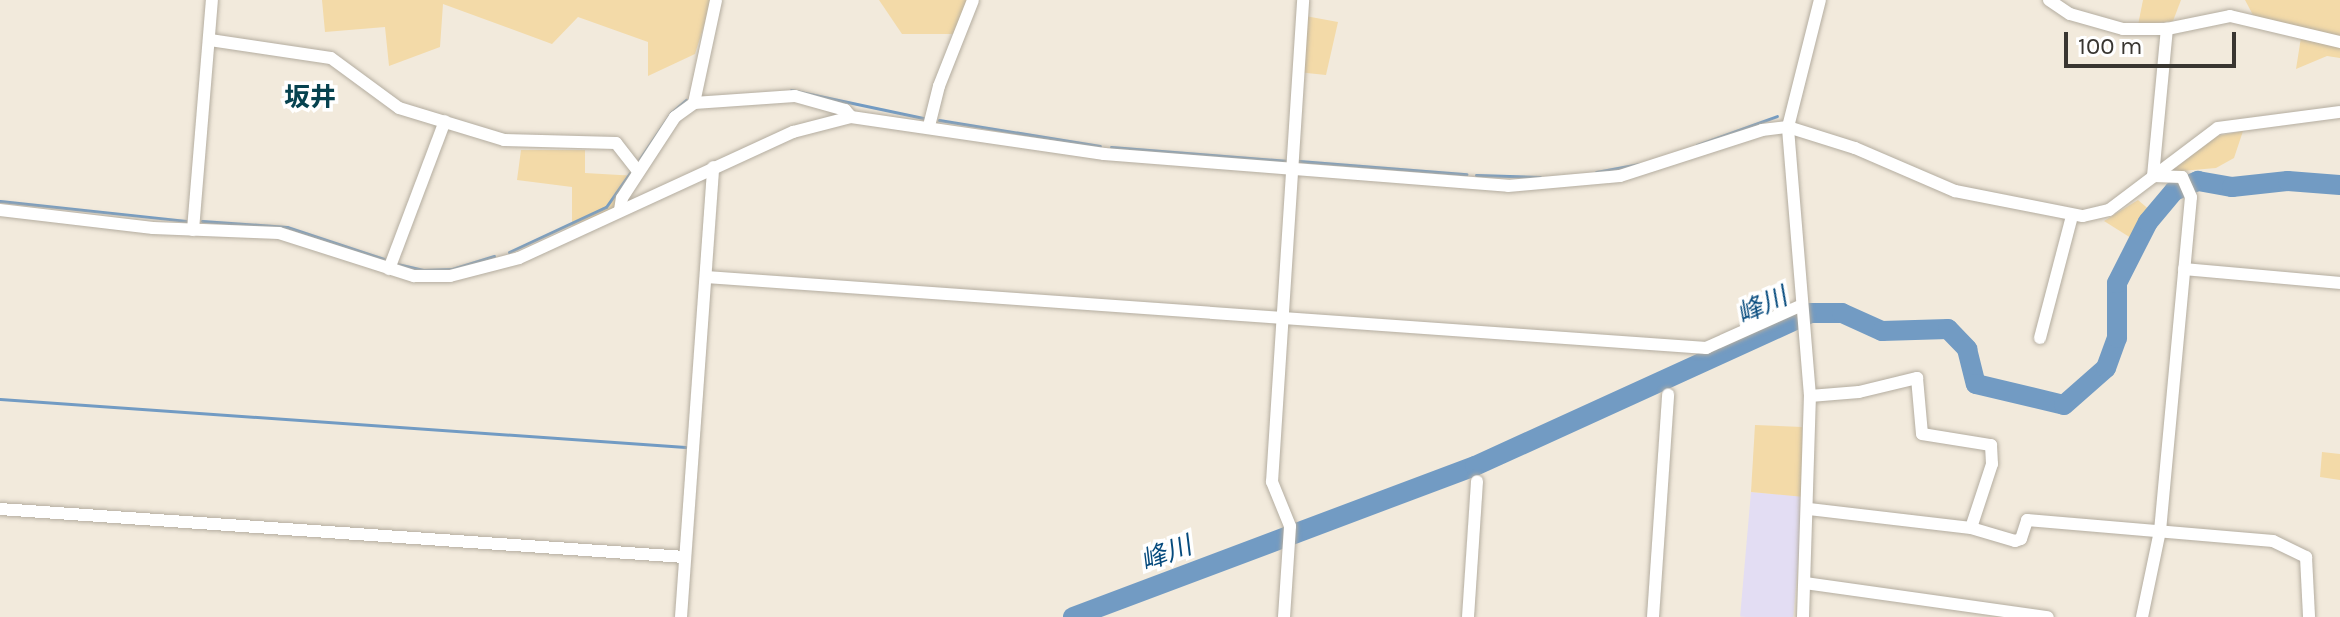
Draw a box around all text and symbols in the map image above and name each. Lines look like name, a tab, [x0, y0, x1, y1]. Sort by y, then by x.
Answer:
scale bar	[2068, 16, 2240, 66]
text: 100 m	[2078, 32, 2143, 60]
district label: 坂井	[284, 82, 336, 114]
water label: 峰川	[1732, 281, 1792, 331]
water label: 峰川	[1136, 530, 1196, 578]

